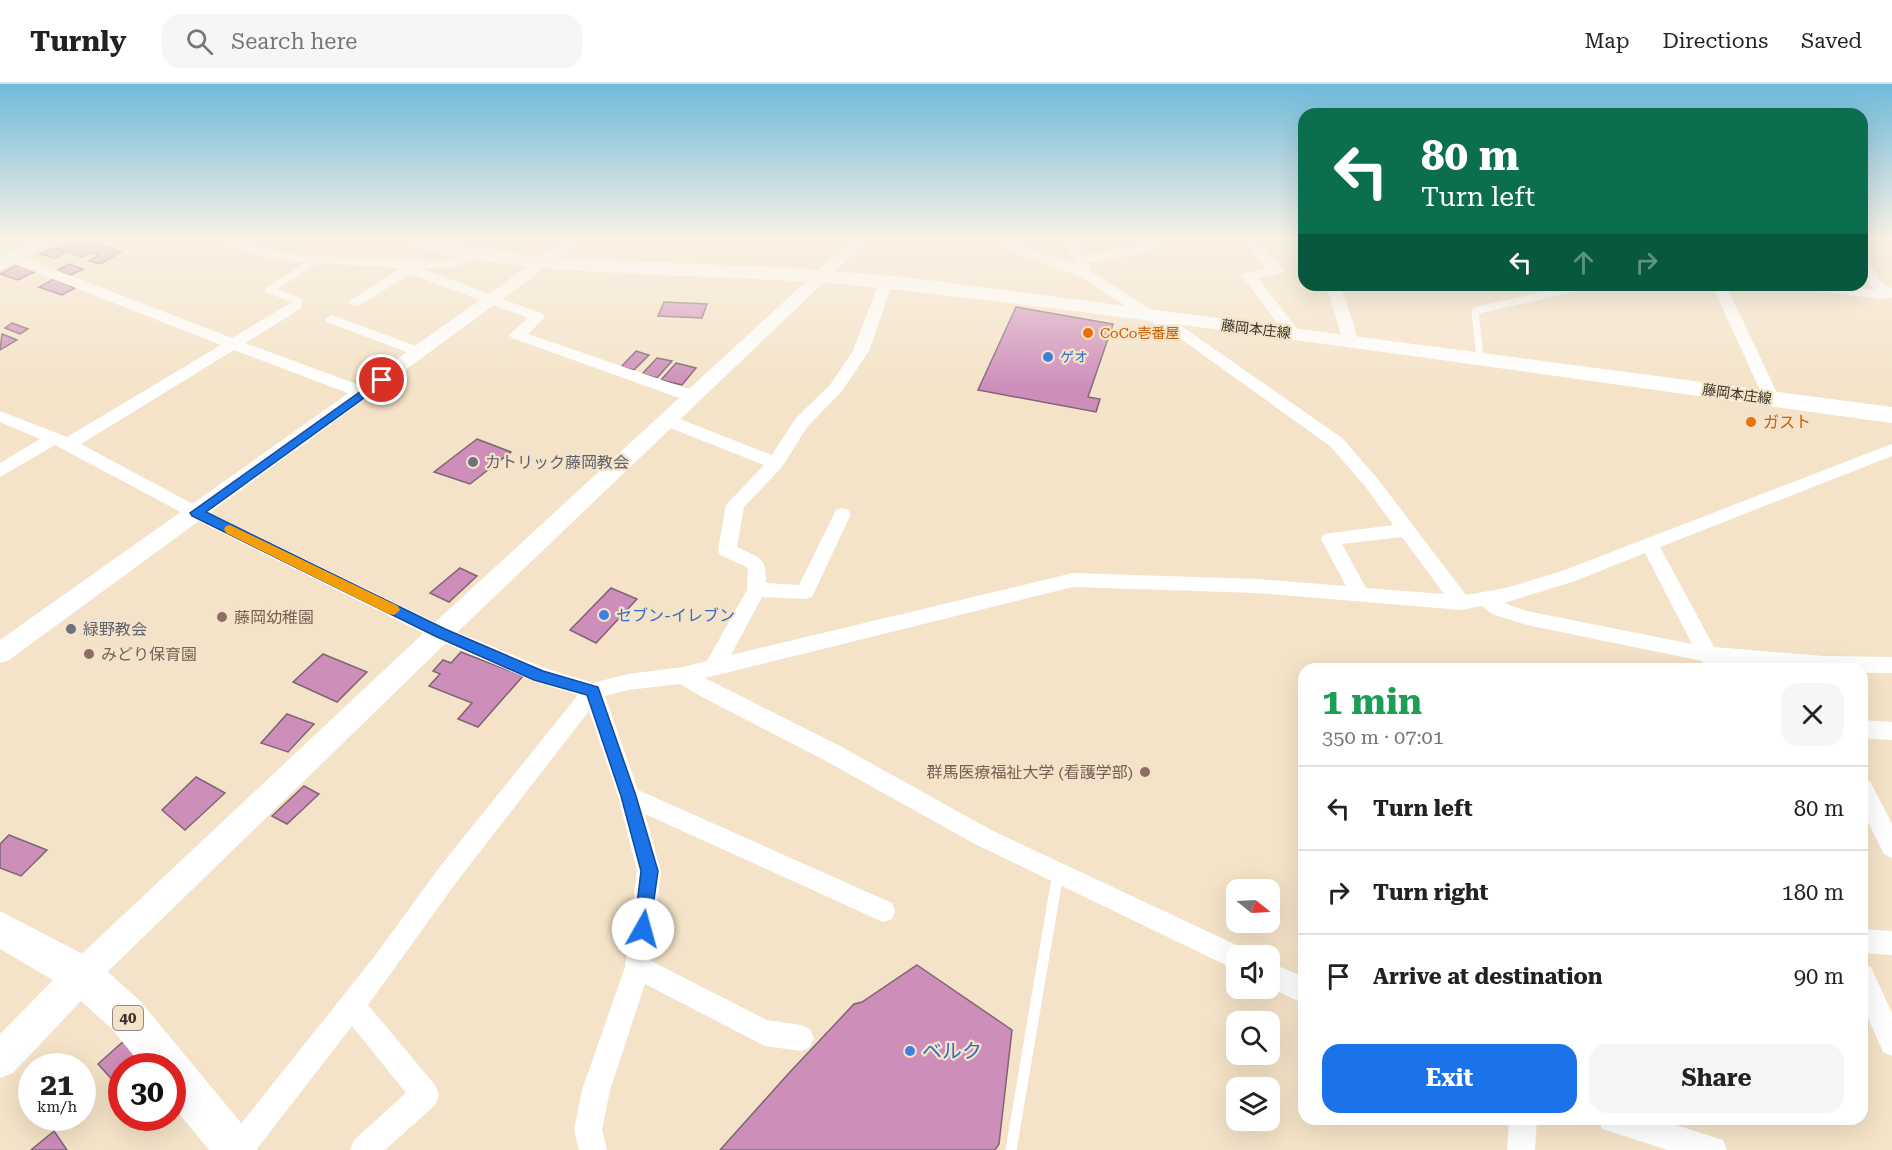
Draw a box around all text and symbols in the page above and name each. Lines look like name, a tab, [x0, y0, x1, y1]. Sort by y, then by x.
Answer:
search box	[162, 14, 582, 68]
text: Turnly	[30, 25, 126, 58]
icon: search	[183, 25, 216, 58]
text: Search here	[231, 29, 357, 54]
text: Map	[1585, 29, 1629, 53]
text: Directions	[1662, 29, 1768, 53]
text: Saved	[1801, 29, 1862, 53]
text: 80 m	[1421, 131, 1519, 180]
icon: left	[1322, 132, 1400, 210]
text: Turn left	[1421, 181, 1535, 213]
icon: left	[1504, 246, 1537, 279]
icon: ahead	[1567, 246, 1600, 279]
icon: right	[1630, 246, 1663, 279]
street label: 藤岡本庄線	[1220, 317, 1292, 341]
place label: CoCo壱番屋	[1100, 325, 1179, 341]
marker: CoCo壱番屋	[1081, 326, 1095, 340]
place label: ゲオ	[1060, 349, 1088, 365]
marker: ゲオ	[1041, 350, 1055, 364]
pin	[356, 354, 407, 405]
icon: arrive	[365, 363, 398, 396]
street label: 藤岡本庄線	[1701, 381, 1773, 407]
place label: ガスト	[1763, 413, 1811, 432]
marker: ガスト	[1744, 415, 1758, 429]
place label: カトリック藤岡教会	[485, 453, 629, 472]
marker: カトリック藤岡教会	[466, 455, 480, 469]
place label: セブン-イレブン	[616, 606, 735, 625]
place label: 藤岡幼稚園	[234, 608, 314, 627]
marker: セブン-イレブン	[597, 608, 611, 622]
marker: 藤岡幼稚園	[215, 610, 229, 624]
place label: 緑野教会	[83, 620, 147, 639]
marker: 緑野教会	[64, 622, 78, 636]
place label: みどり保育園	[101, 645, 197, 664]
marker: みどり保育園	[82, 647, 96, 661]
text: 1 min	[1322, 681, 1422, 723]
button: close	[1781, 683, 1844, 746]
text: 350 m · 07:01	[1322, 725, 1444, 749]
place label: 群馬医療福祉大学 (看護学部)	[926, 763, 1133, 782]
marker: 群馬医療福祉大学 (看護学部)	[1138, 765, 1152, 779]
icon: left	[1322, 792, 1355, 825]
text: Turn left	[1373, 796, 1473, 821]
text: 80 m	[1794, 796, 1844, 821]
icon: right	[1322, 876, 1355, 909]
north arrow	[1226, 879, 1280, 933]
map controls	[1226, 879, 1280, 1131]
text: Turn right	[1373, 880, 1488, 905]
text: 180 m	[1781, 880, 1844, 905]
position arrow	[611, 897, 675, 961]
button: sound	[1226, 945, 1280, 999]
icon: arrive	[1322, 960, 1355, 993]
text: Arrive at destination	[1373, 964, 1602, 989]
text: 90 m	[1794, 964, 1844, 989]
road number: 40	[113, 1006, 143, 1030]
button: search	[1226, 1011, 1280, 1065]
place label: ベルク	[922, 1039, 982, 1063]
marker: ベルク	[903, 1044, 917, 1058]
button: Exit	[1322, 1044, 1577, 1113]
button: Share	[1589, 1044, 1844, 1113]
speed limit sign: 30	[108, 1053, 186, 1131]
text: 21	[40, 1067, 74, 1102]
button: layers	[1226, 1077, 1280, 1131]
text: km/h	[37, 1098, 77, 1116]

